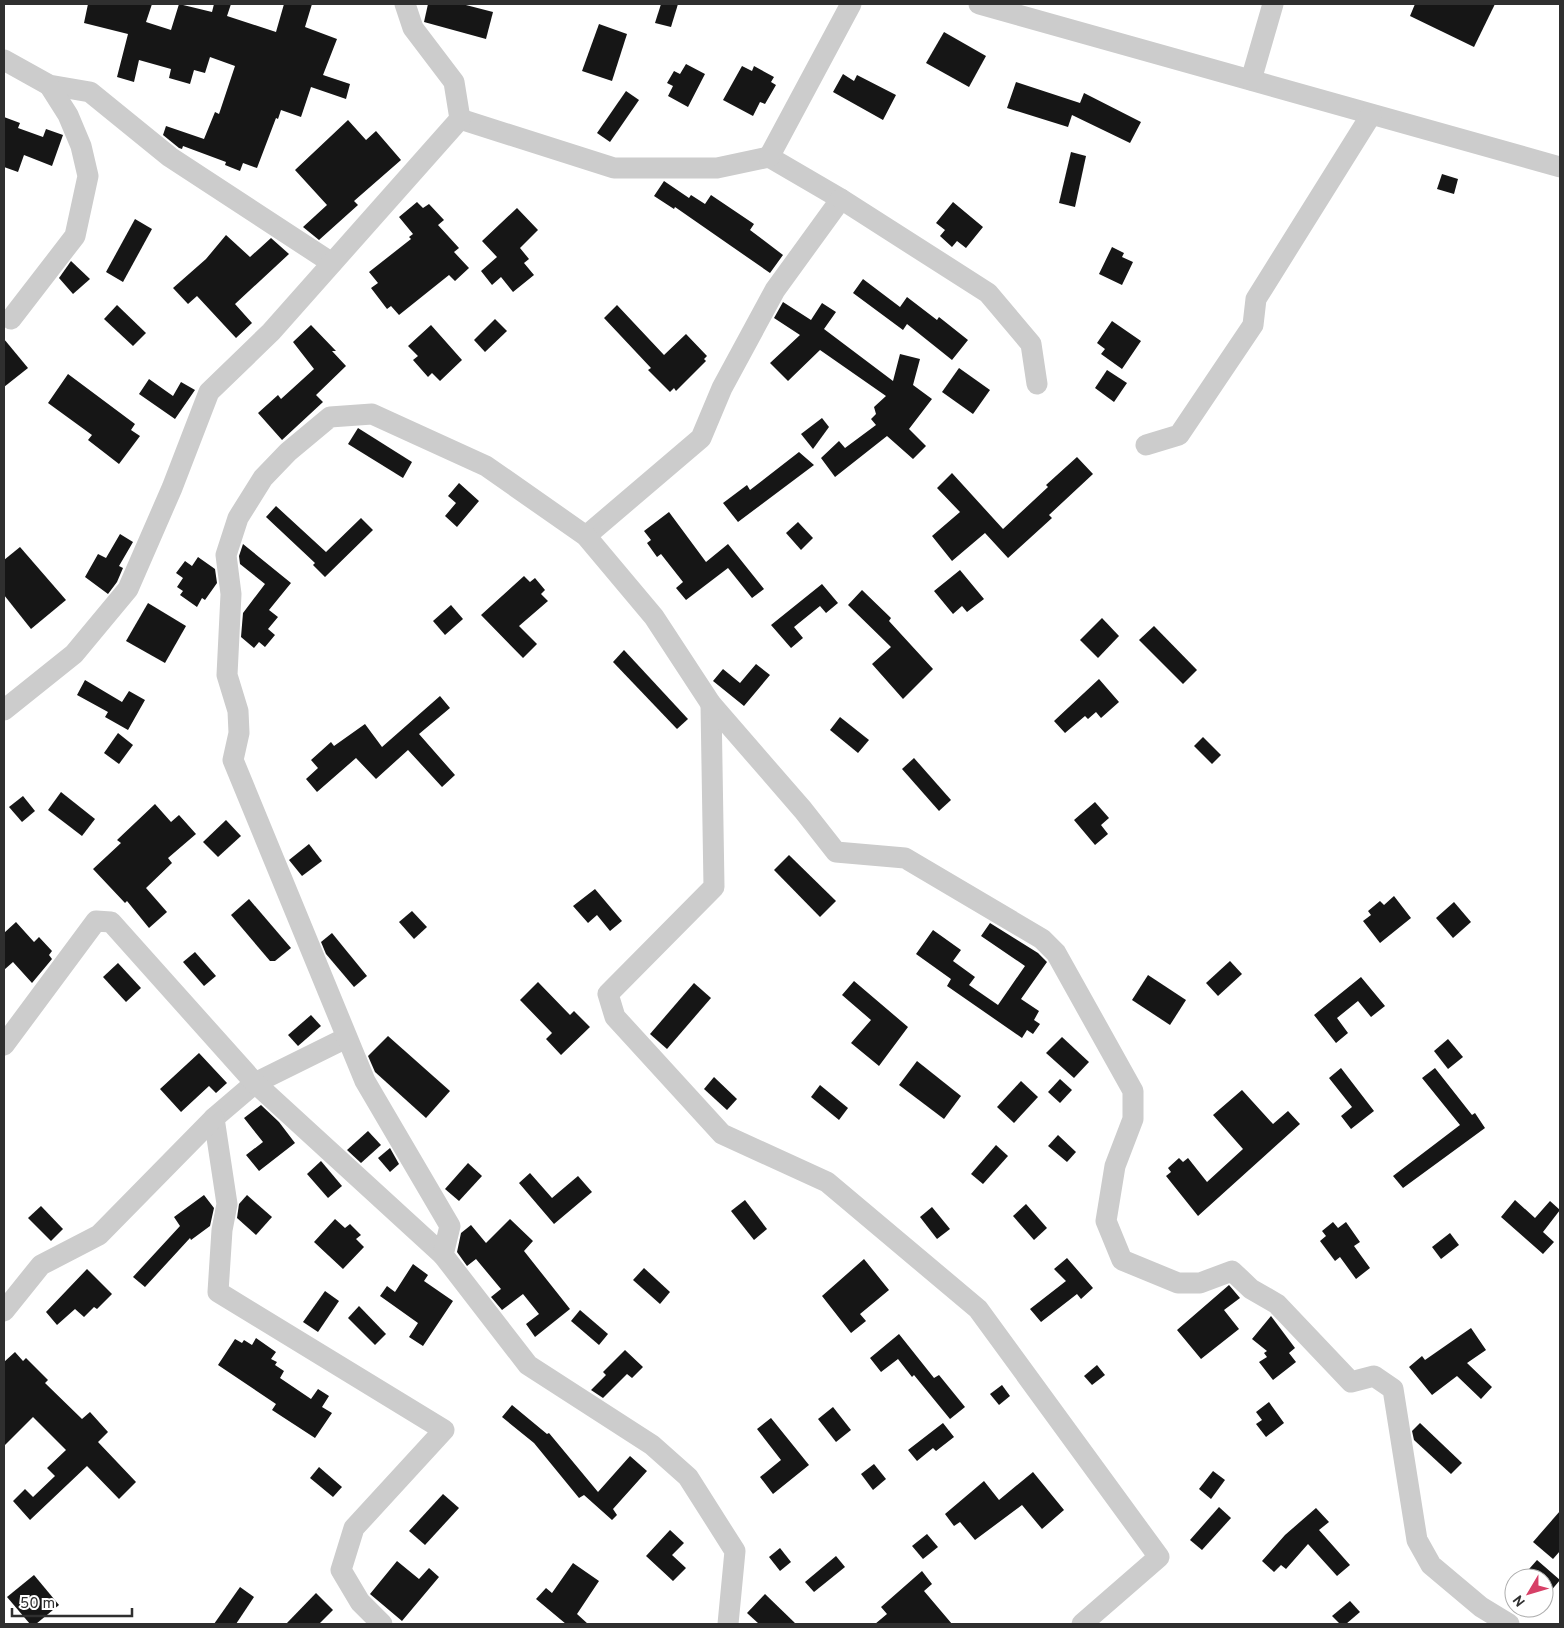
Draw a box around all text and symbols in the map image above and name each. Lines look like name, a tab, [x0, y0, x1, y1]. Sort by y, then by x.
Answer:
north arrow	[1504, 1568, 1554, 1618]
scale bar	[12, 1586, 132, 1618]
text: N	[1510, 1591, 1530, 1609]
text: 50 m	[20, 1595, 55, 1614]

